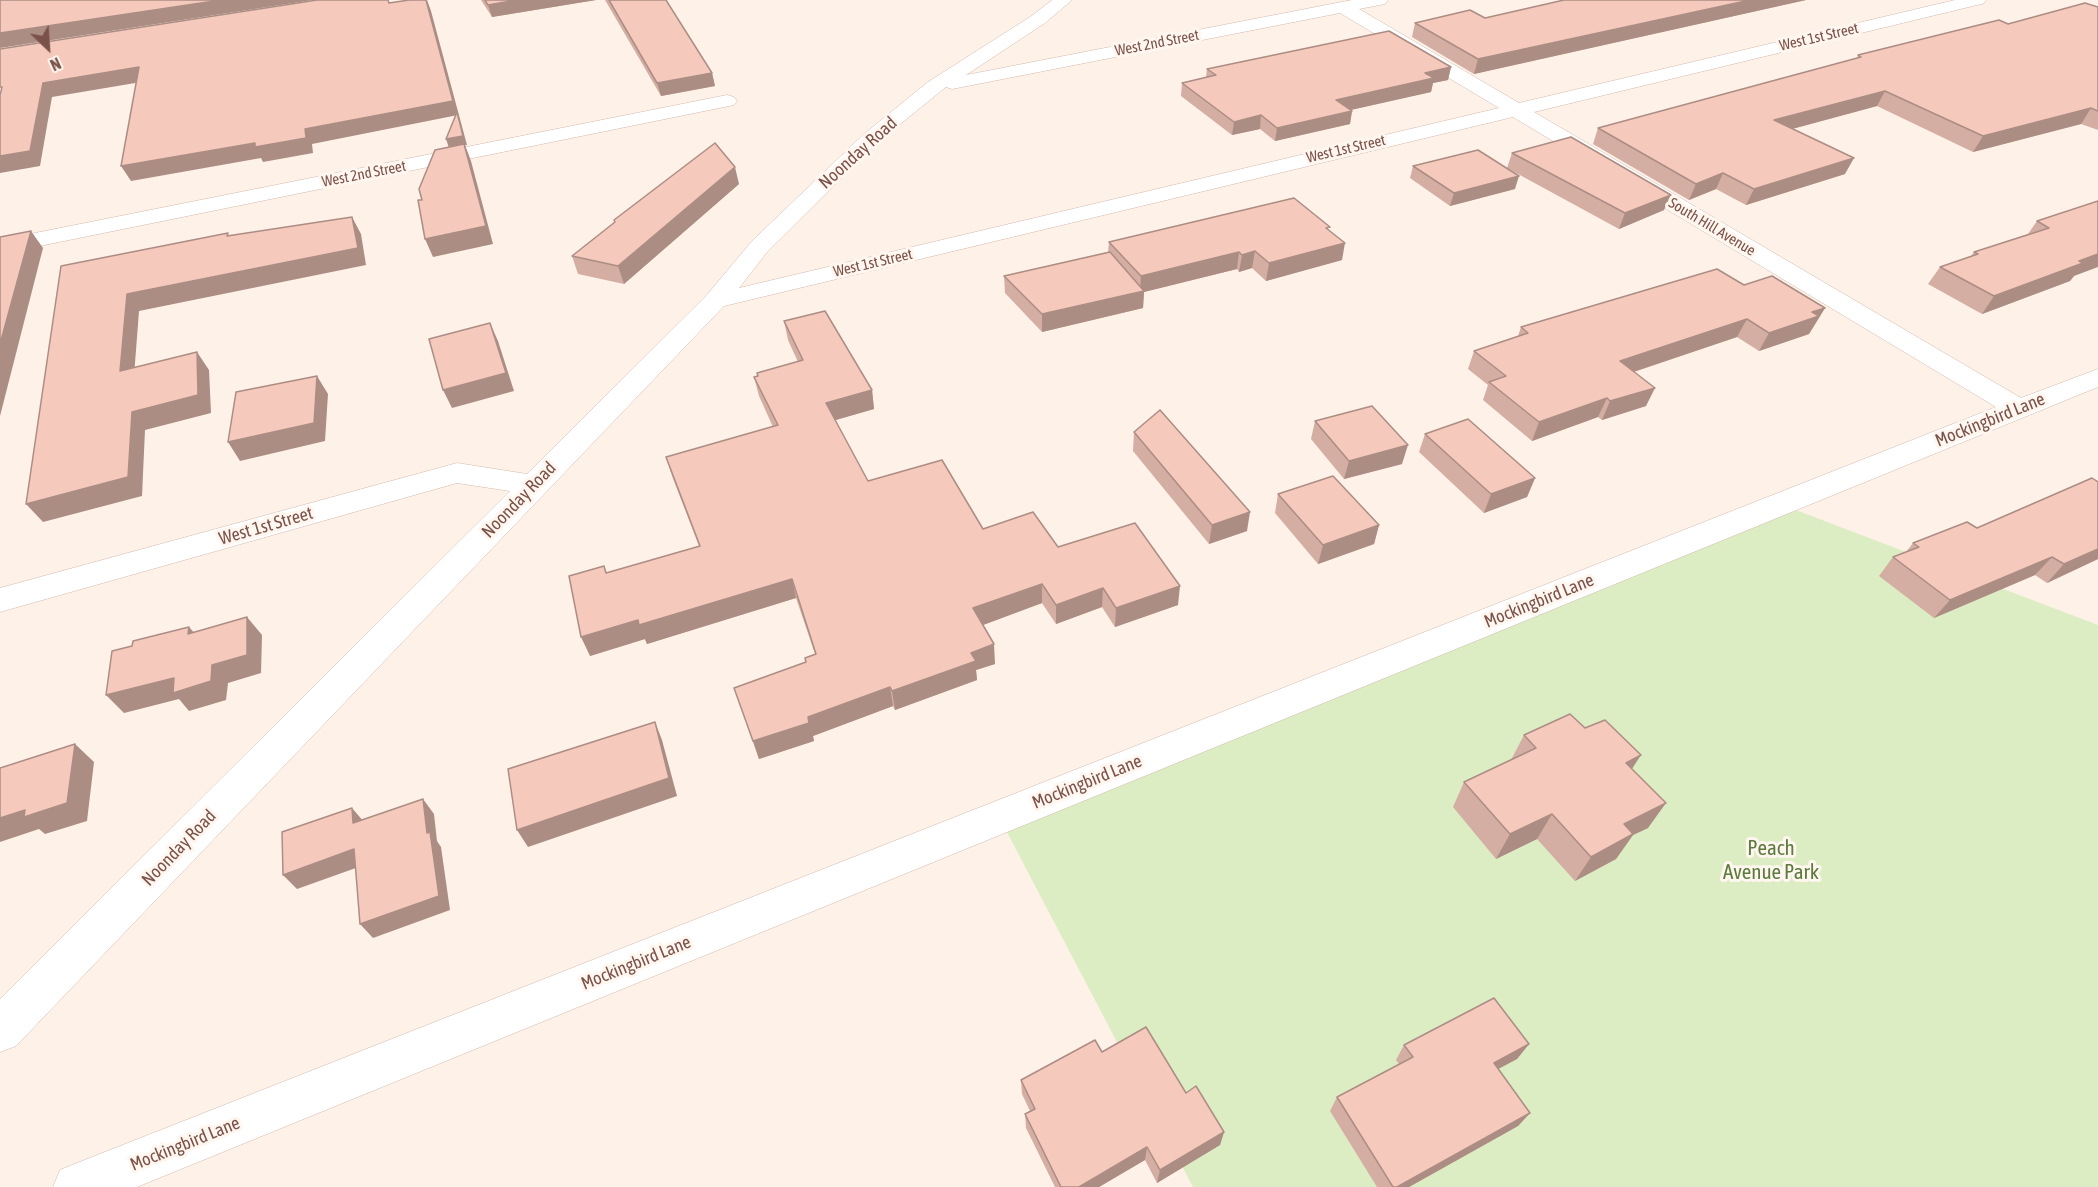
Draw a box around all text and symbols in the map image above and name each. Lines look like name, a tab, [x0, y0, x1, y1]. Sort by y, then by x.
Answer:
north arrow	[18, 18, 78, 78]
street label: West 1st Street	[1778, 19, 1860, 55]
street label: West 2nd Street	[1113, 26, 1201, 60]
text: N	[48, 54, 64, 74]
street label: Noonday Road	[815, 112, 901, 194]
street label: West 1st Street	[1305, 131, 1387, 167]
street label: West 2nd Street	[320, 157, 408, 191]
street label: South Hill Avenue	[1665, 194, 1759, 260]
street label: West 1st Street	[832, 245, 914, 281]
street label: Mockingbird Lane	[1932, 388, 2048, 452]
street label: Noonday Road	[477, 457, 561, 543]
street label: West 1st Street	[217, 502, 315, 550]
street label: Mockingbird Lane	[1481, 569, 1597, 633]
street label: Mockingbird Lane	[1029, 750, 1145, 814]
street label: Noonday Road	[137, 805, 221, 891]
park label: Peach Avenue Park	[1723, 835, 1819, 885]
street label: Mockingbird Lane	[578, 931, 694, 995]
street label: Mockingbird Lane	[127, 1112, 243, 1176]

